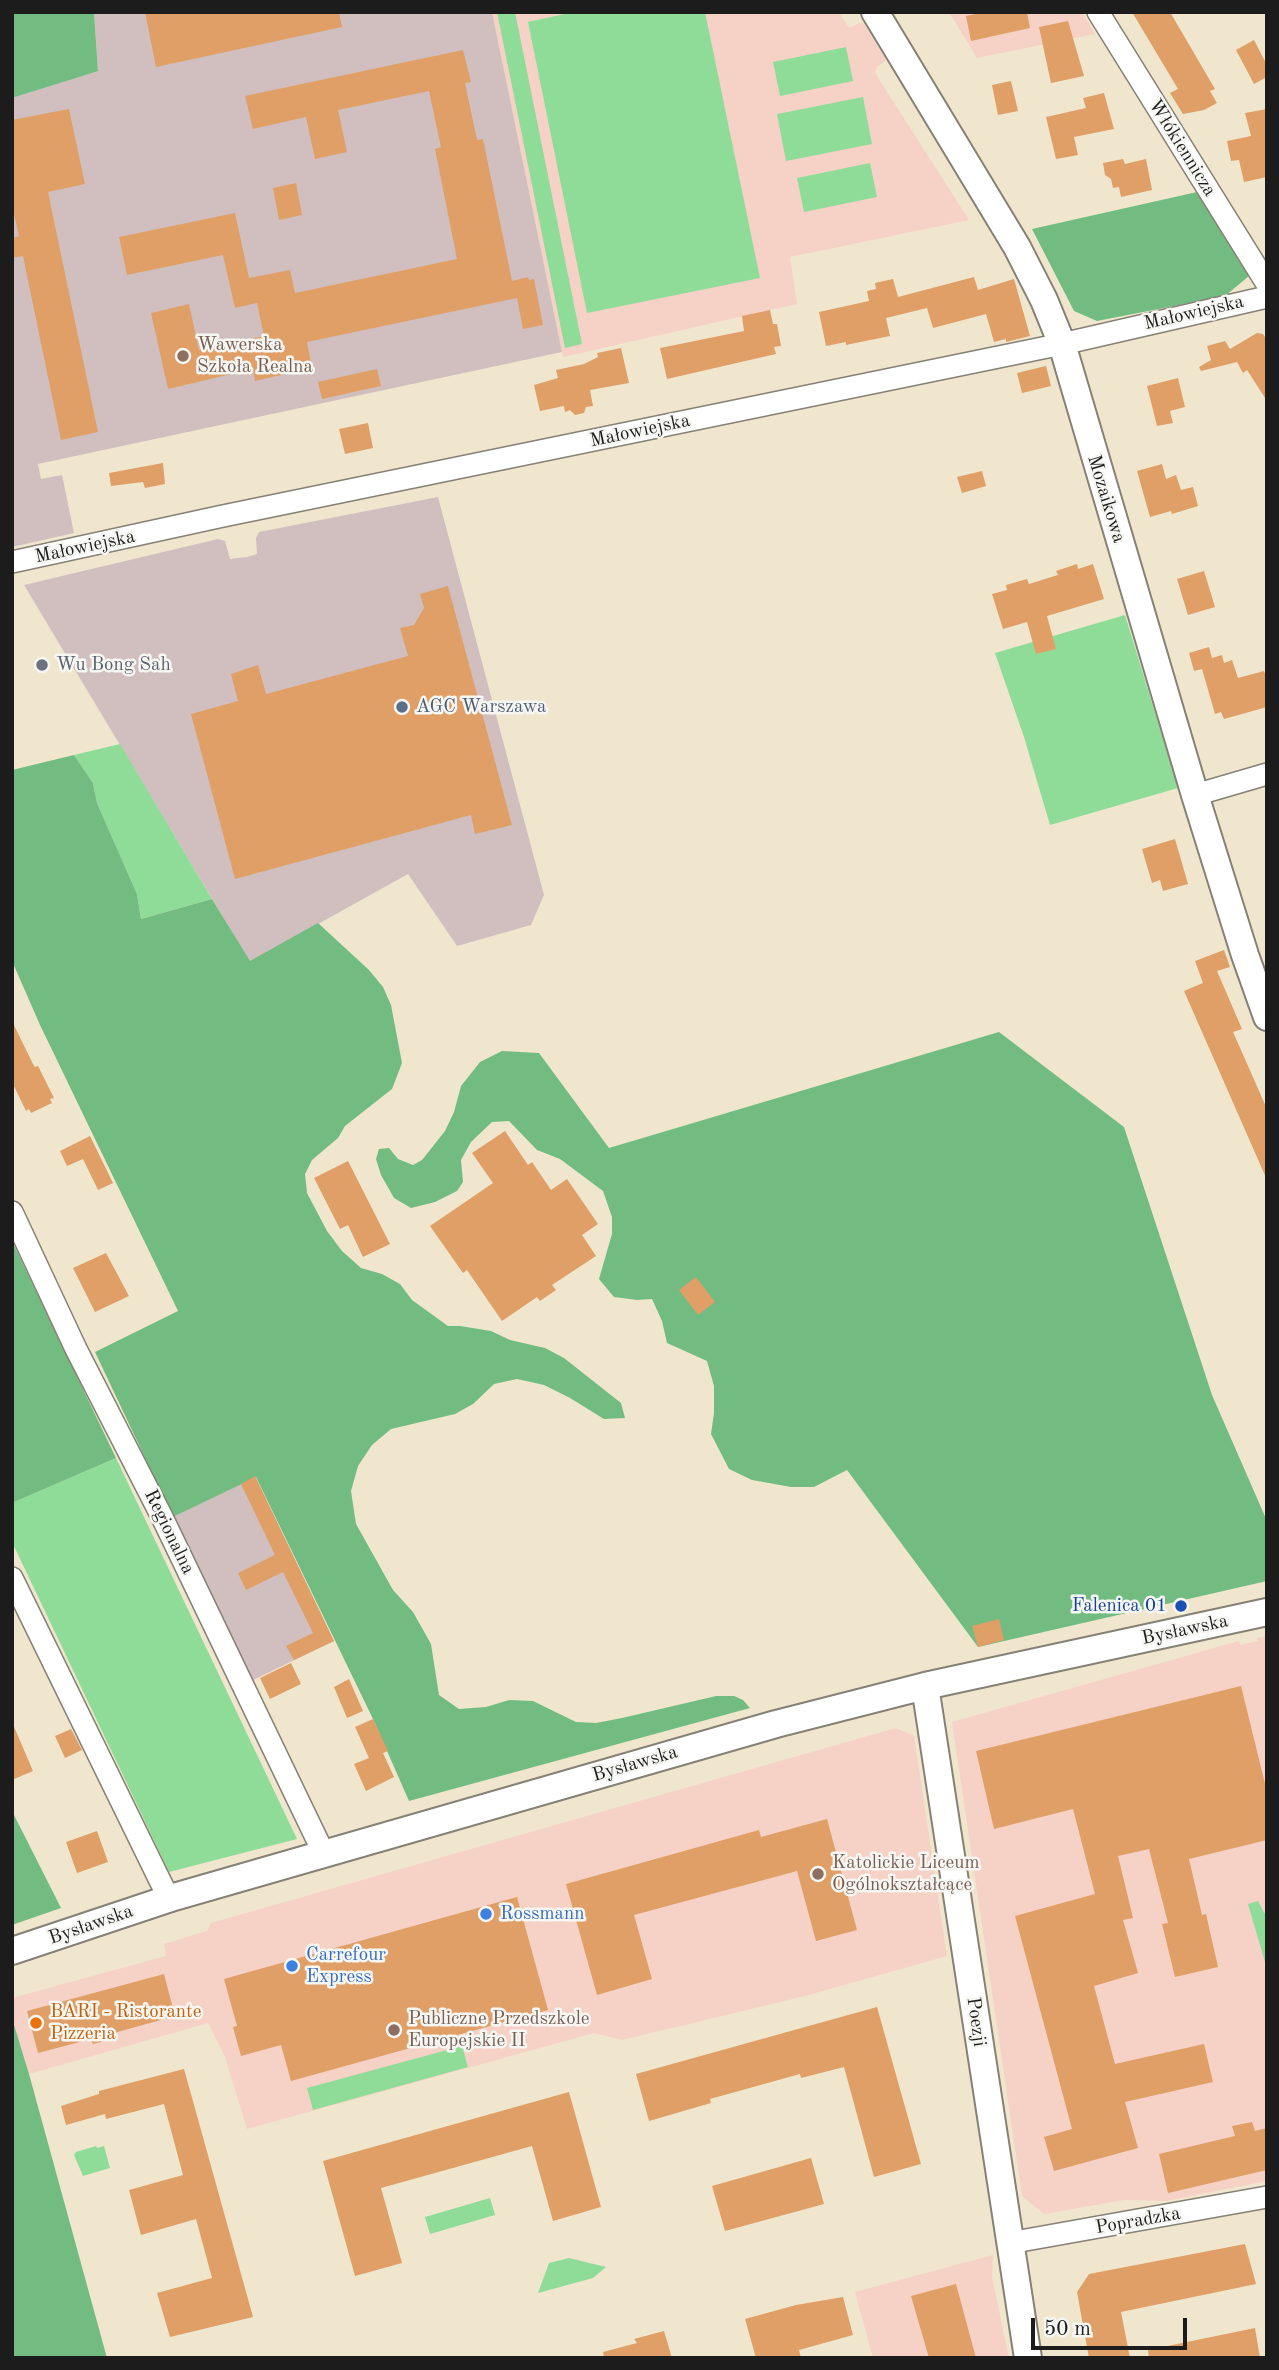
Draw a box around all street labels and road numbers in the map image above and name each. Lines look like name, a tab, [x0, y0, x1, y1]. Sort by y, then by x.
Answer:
street label: Włókiennicza	[1143, 95, 1221, 201]
street label: Małowiejska	[1142, 290, 1246, 336]
street label: Małowiejska	[588, 409, 692, 453]
street label: Mozaikowa	[1082, 452, 1130, 546]
street label: Małowiejska	[33, 525, 137, 569]
street label: Regionalna	[139, 1486, 199, 1578]
street label: Bysławska	[1140, 1610, 1230, 1650]
street label: Bysławska	[590, 1741, 680, 1787]
street label: Bysławska	[46, 1900, 136, 1950]
street label: Poezji	[961, 1996, 991, 2048]
street label: Popradzka	[1094, 2202, 1182, 2240]

